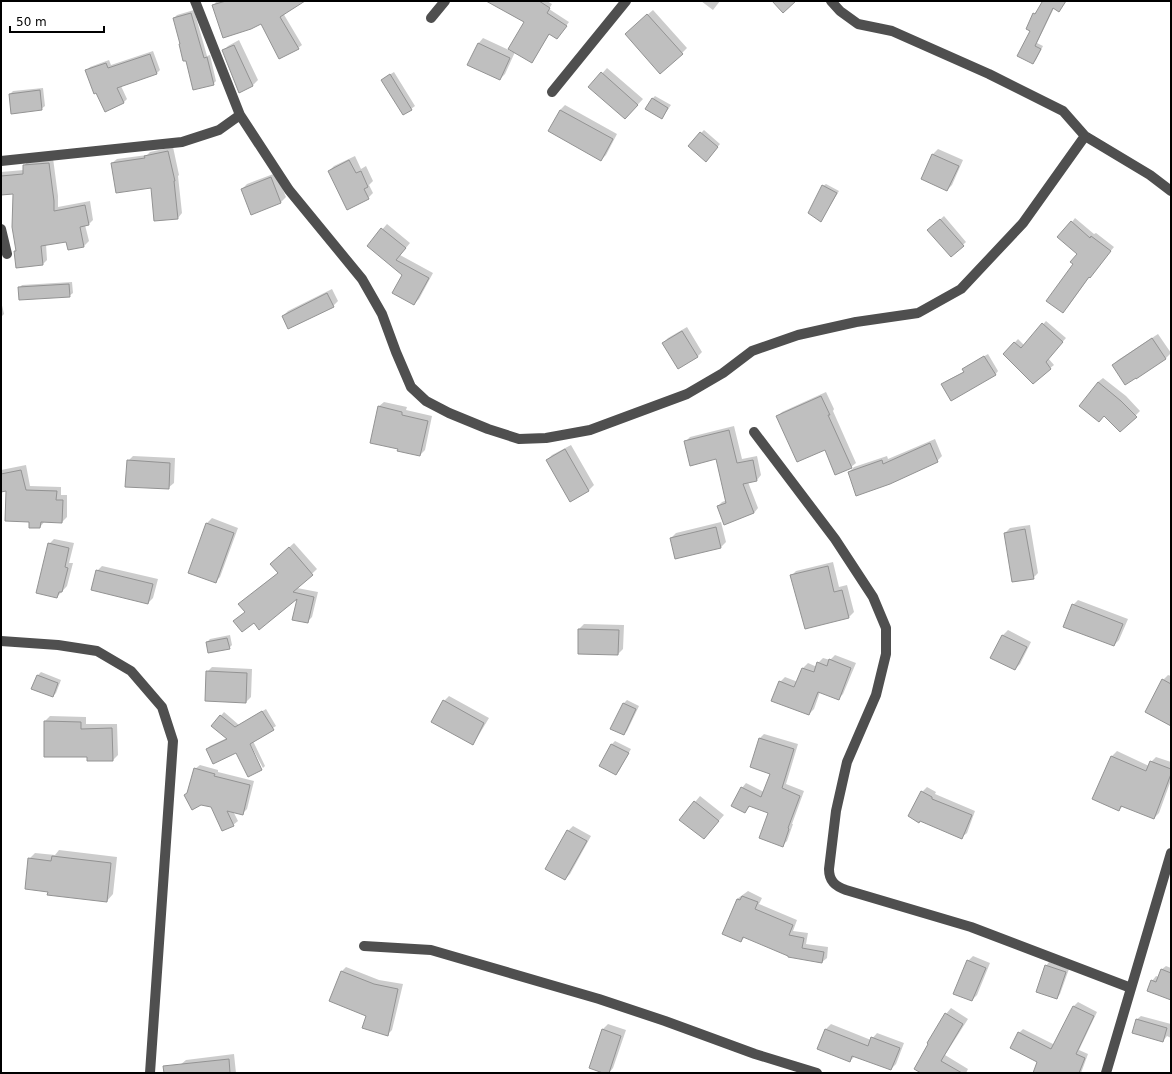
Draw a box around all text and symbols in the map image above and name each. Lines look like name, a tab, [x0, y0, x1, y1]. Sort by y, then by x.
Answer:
scale bar	[10, 8, 104, 34]
text: 50 m	[16, 15, 47, 29]

